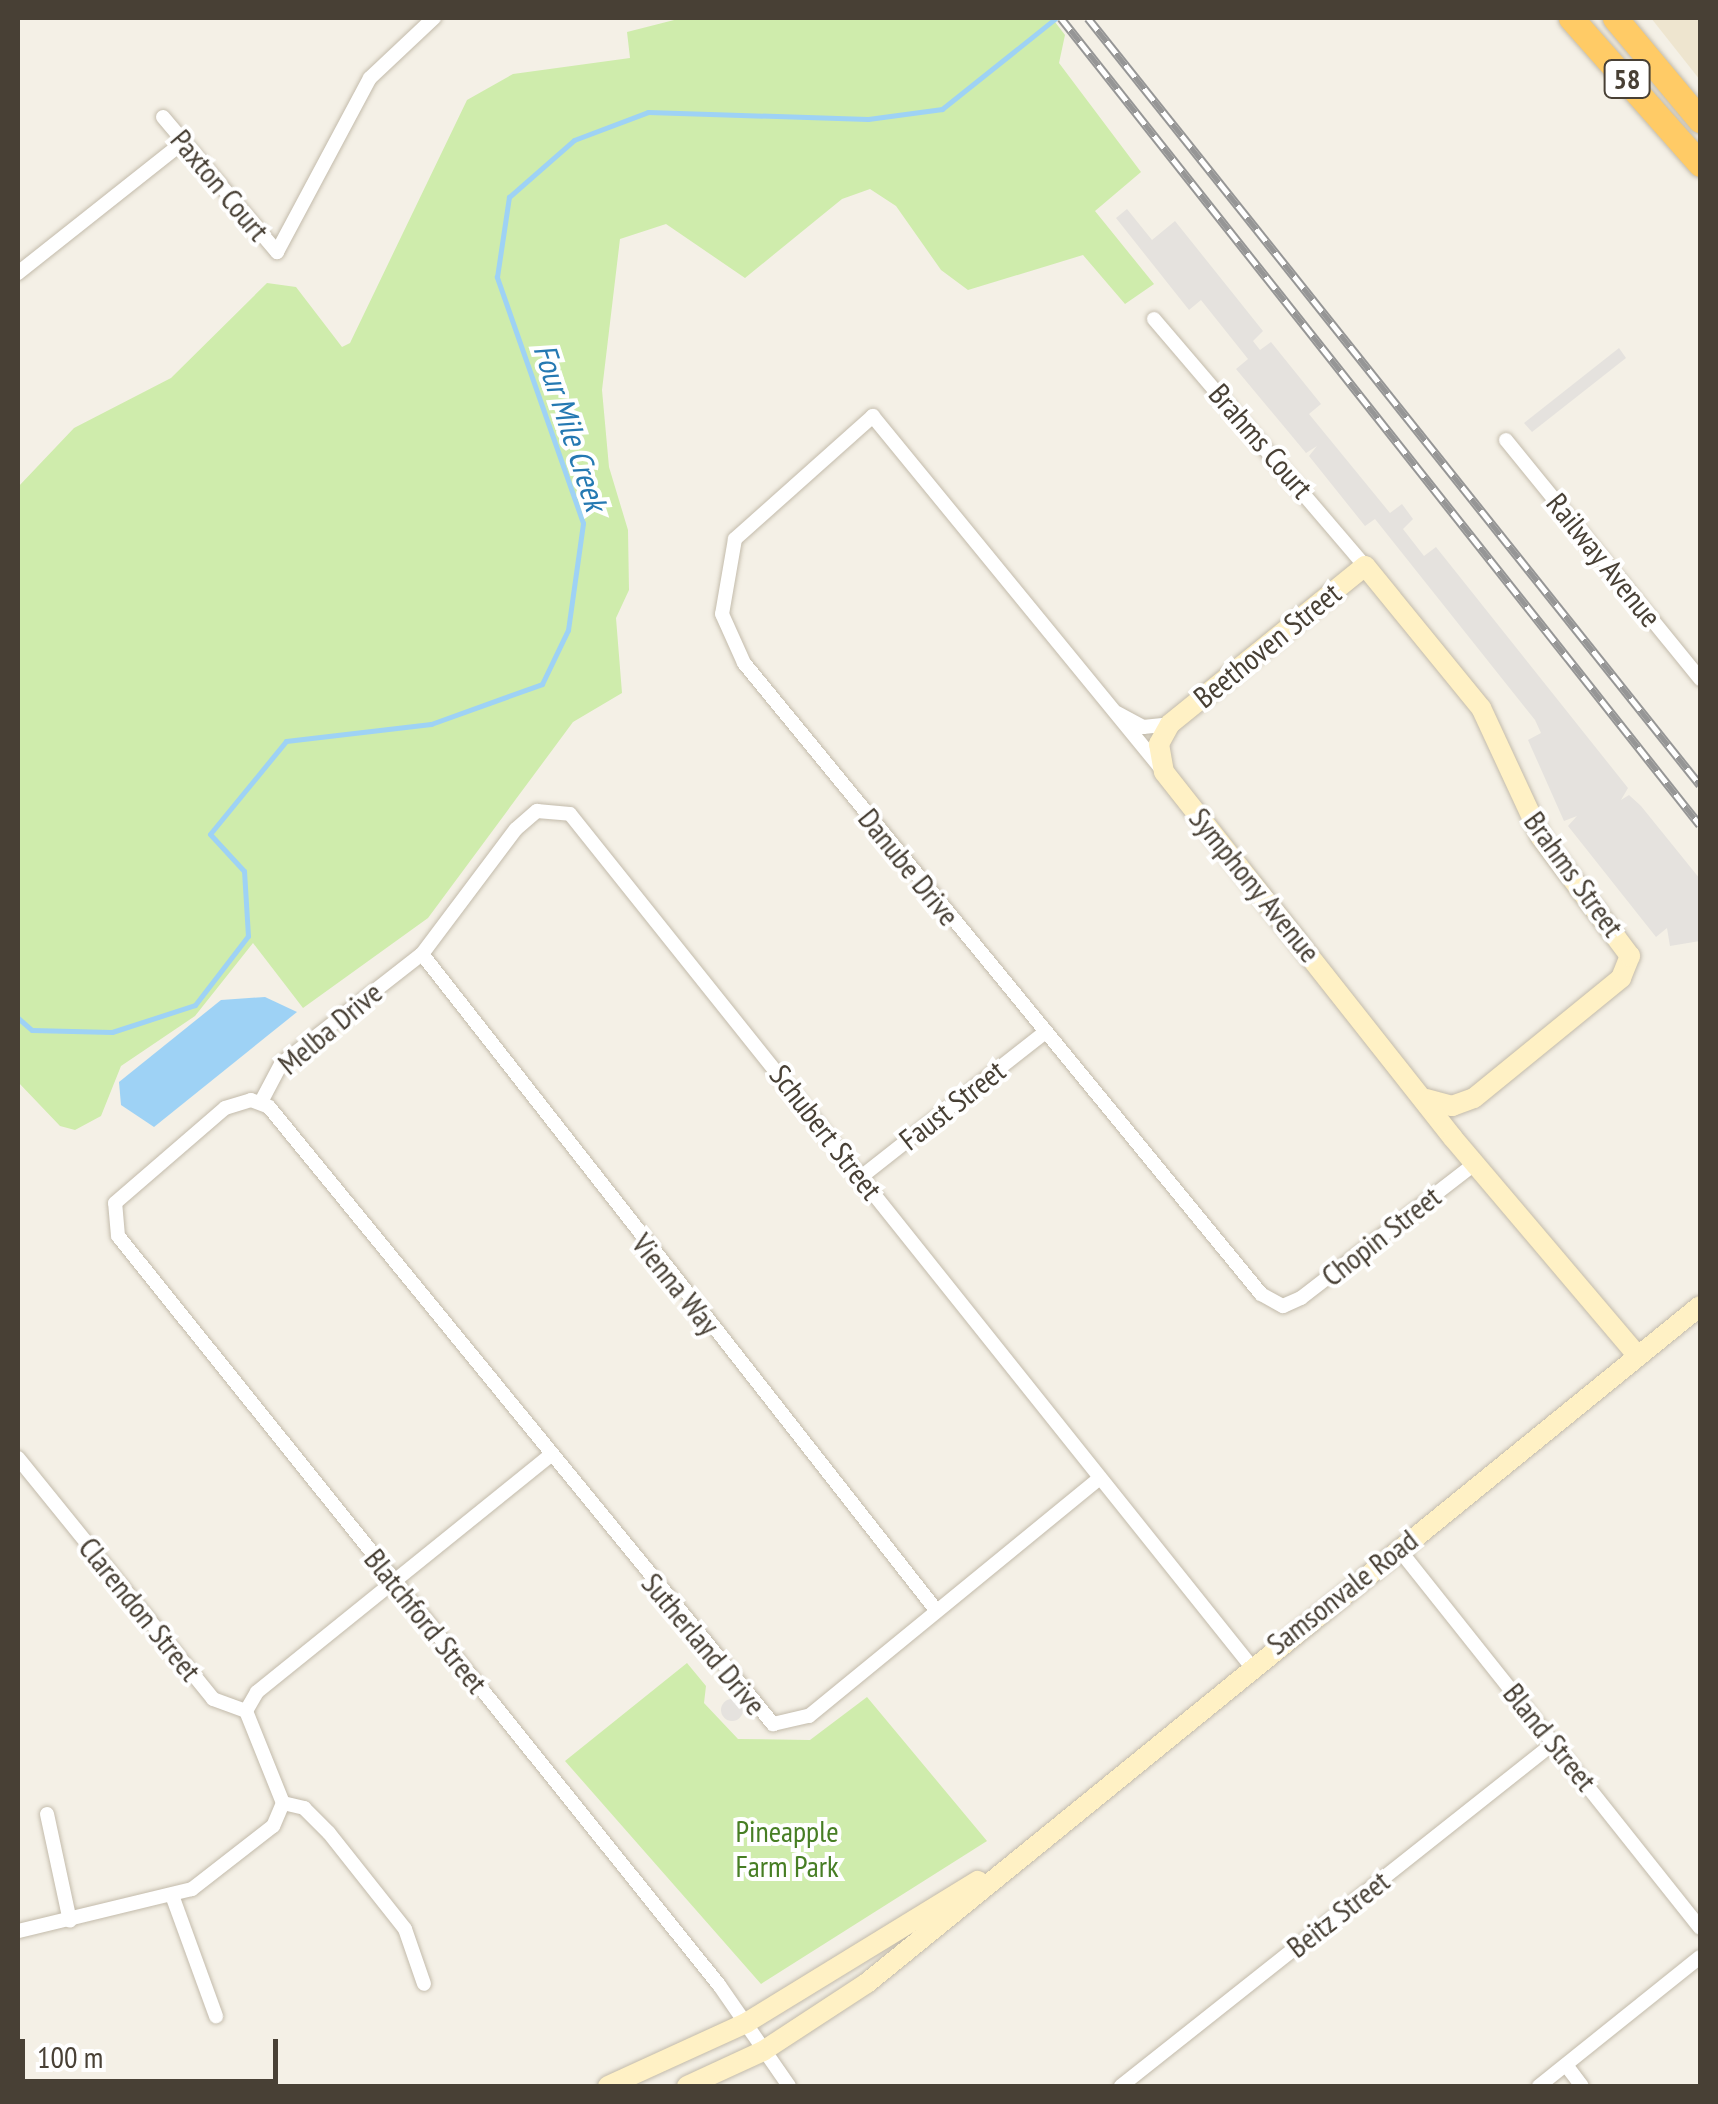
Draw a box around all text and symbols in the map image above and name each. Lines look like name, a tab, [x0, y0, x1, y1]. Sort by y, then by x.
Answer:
road number: 58	[1602, 56, 1652, 102]
street label: Paxton Court	[163, 122, 277, 248]
water label: Four Mile Creek	[526, 339, 616, 515]
street label: Brahms Court	[1202, 376, 1320, 506]
street label: Railway Avenue	[1539, 485, 1669, 635]
street label: Beethoven Street	[1186, 575, 1348, 715]
street label: Symphony Avenue	[1181, 800, 1329, 970]
street label: Danube Drive	[851, 801, 967, 933]
street label: Brahms Street	[1517, 804, 1631, 944]
street label: Melba Drive	[271, 974, 389, 1082]
street label: Faust Street	[892, 1053, 1012, 1157]
street label: Schubert Street	[762, 1058, 890, 1206]
street label: Chopin Street	[1314, 1178, 1448, 1294]
street label: Vienna Way	[624, 1226, 728, 1342]
street label: Samsonvale Road	[1260, 1522, 1424, 1662]
street label: Clarendon Street	[71, 1530, 209, 1688]
street label: Blatchford Street	[357, 1542, 495, 1700]
street label: Sutherland Drive	[634, 1566, 774, 1722]
street label: Bland Street	[1496, 1676, 1604, 1798]
park label: Pineapple Farm Park	[735, 1813, 839, 1884]
street label: Beitz Street	[1279, 1863, 1397, 1965]
scale bar	[25, 2019, 282, 2081]
text: 100 m	[37, 2037, 103, 2076]

